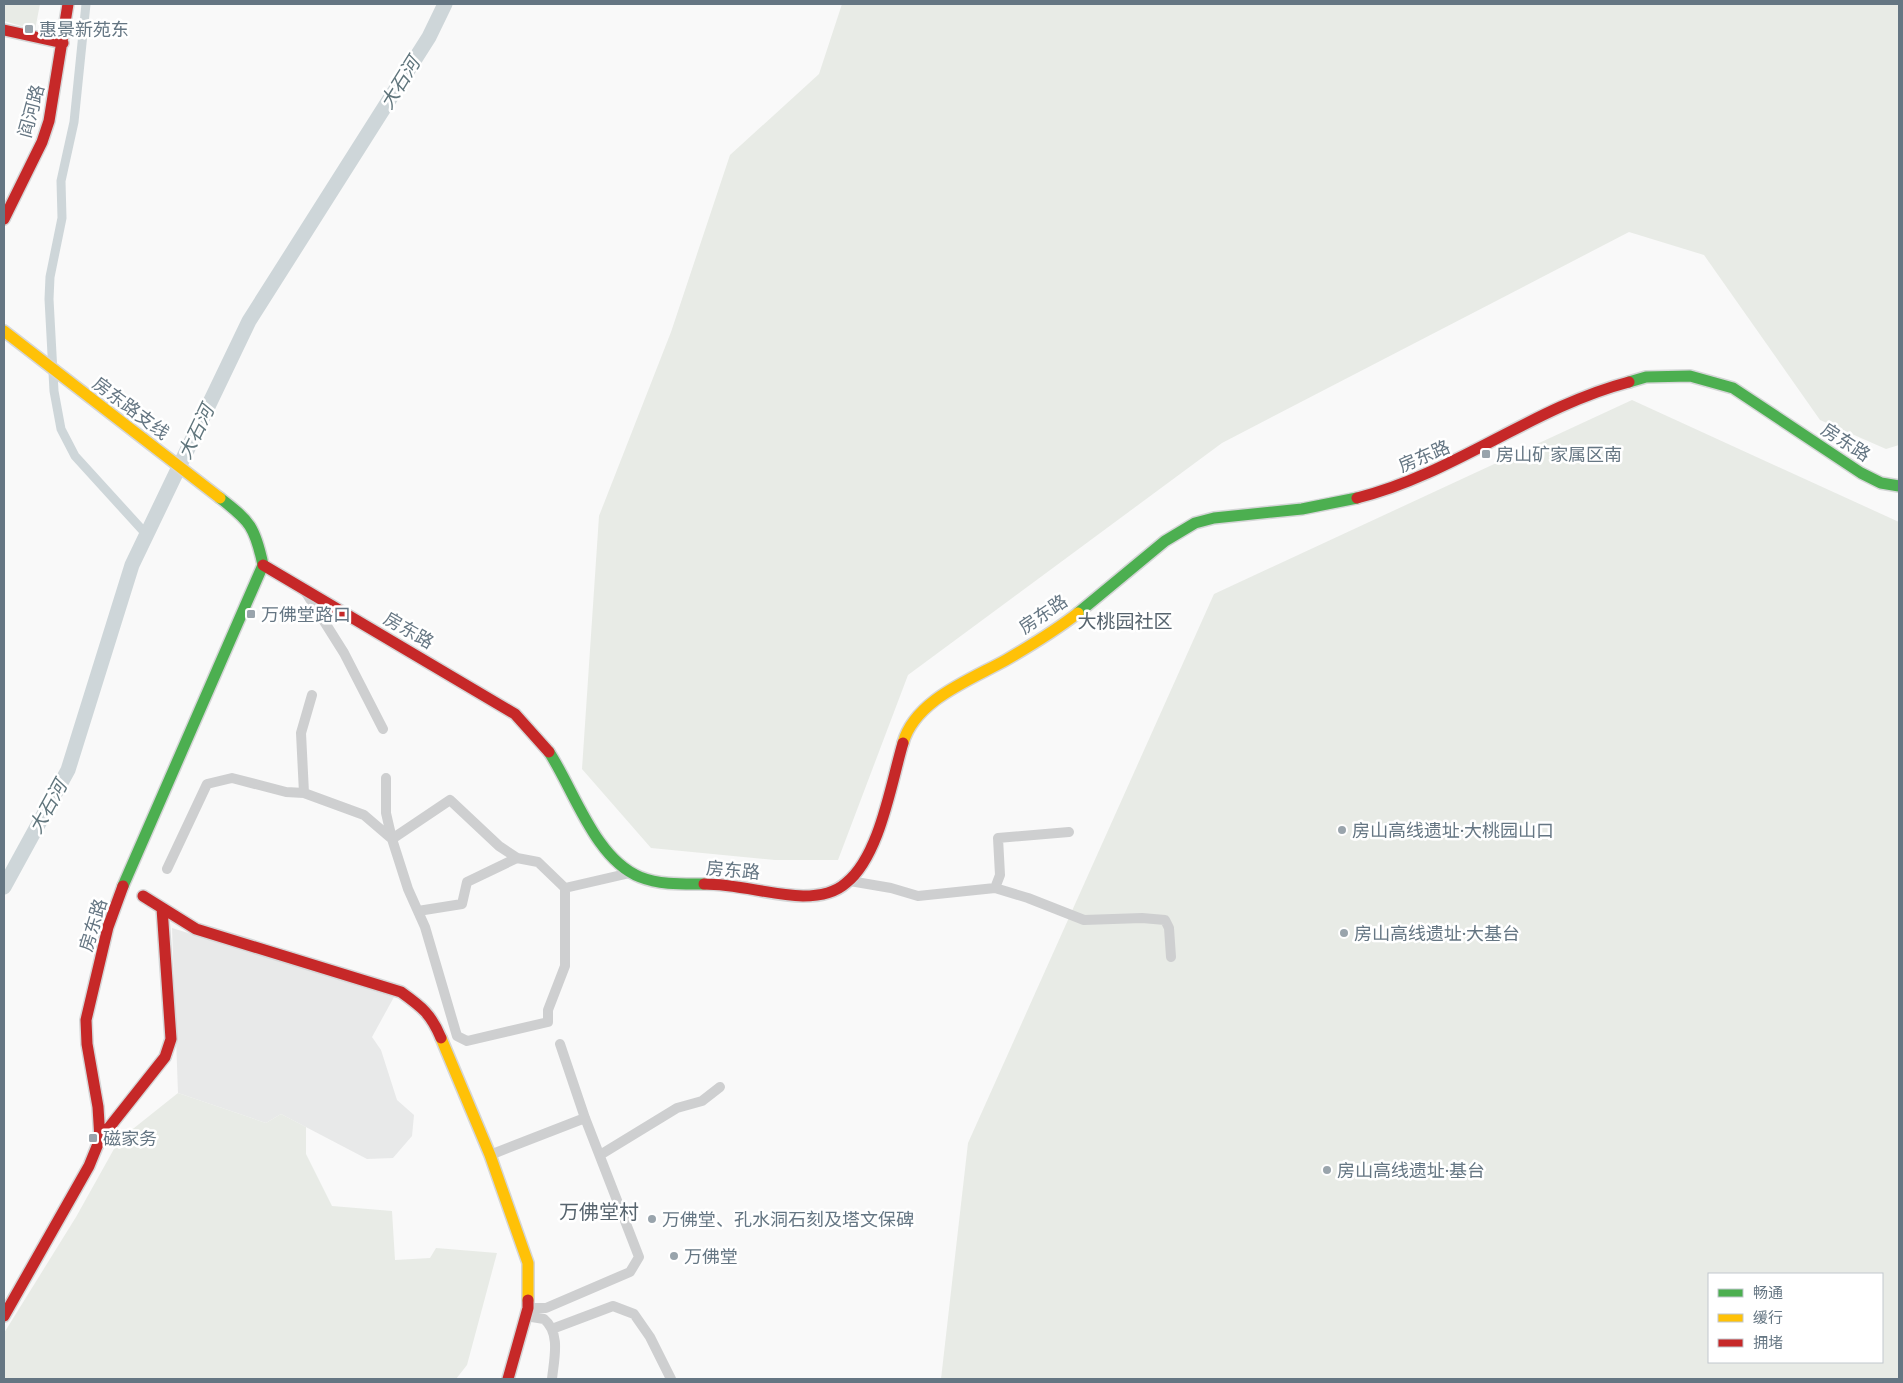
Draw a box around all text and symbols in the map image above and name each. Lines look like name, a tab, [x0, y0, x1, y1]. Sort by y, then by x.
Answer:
place label: 惠景新苑东	[39, 19, 129, 40]
marker: 惠景新苑东	[23, 23, 35, 35]
water label: 大石河	[375, 49, 427, 113]
street label: 阎河路	[14, 82, 48, 140]
street label: 房东路支线	[89, 373, 173, 443]
water label: 大石河	[173, 398, 221, 463]
street label: 房东路	[1818, 418, 1874, 466]
street label: 房东路	[1395, 436, 1453, 476]
place label: 房山矿家属区南	[1496, 444, 1622, 465]
marker: 房山矿家属区南	[1480, 448, 1492, 460]
street label: 房东路	[1015, 590, 1071, 638]
place label: 万佛堂路口	[261, 604, 351, 625]
street label: 房东路	[380, 607, 438, 653]
marker: 万佛堂路口	[245, 608, 257, 620]
district label: 大桃园社区	[1077, 610, 1173, 633]
water label: 大石河	[24, 773, 74, 838]
place label: 房山高线遗址·大桃园山口	[1352, 820, 1554, 841]
marker: 房山高线遗址·大桃园山口	[1336, 824, 1348, 836]
street label: 房东路	[705, 857, 761, 883]
street label: 房东路	[75, 896, 111, 954]
place label: 房山高线遗址·大基台	[1354, 923, 1520, 944]
marker: 房山高线遗址·大基台	[1338, 927, 1350, 939]
place label: 磁家务	[103, 1128, 157, 1149]
marker: 磁家务	[87, 1132, 99, 1144]
place label: 房山高线遗址·基台	[1337, 1160, 1485, 1181]
marker: 房山高线遗址·基台	[1321, 1164, 1333, 1176]
district label: 万佛堂村	[559, 1200, 639, 1224]
place label: 万佛堂、孔水洞石刻及塔文保碑	[662, 1209, 914, 1230]
marker: 万佛堂、孔水洞石刻及塔文保碑	[646, 1213, 658, 1225]
place label: 万佛堂	[684, 1246, 738, 1267]
marker: 万佛堂	[668, 1250, 680, 1262]
legend	[1708, 1273, 1883, 1363]
text: 畅通	[1753, 1284, 1783, 1302]
text: 缓行	[1753, 1309, 1783, 1327]
text: 拥堵	[1753, 1334, 1783, 1352]

